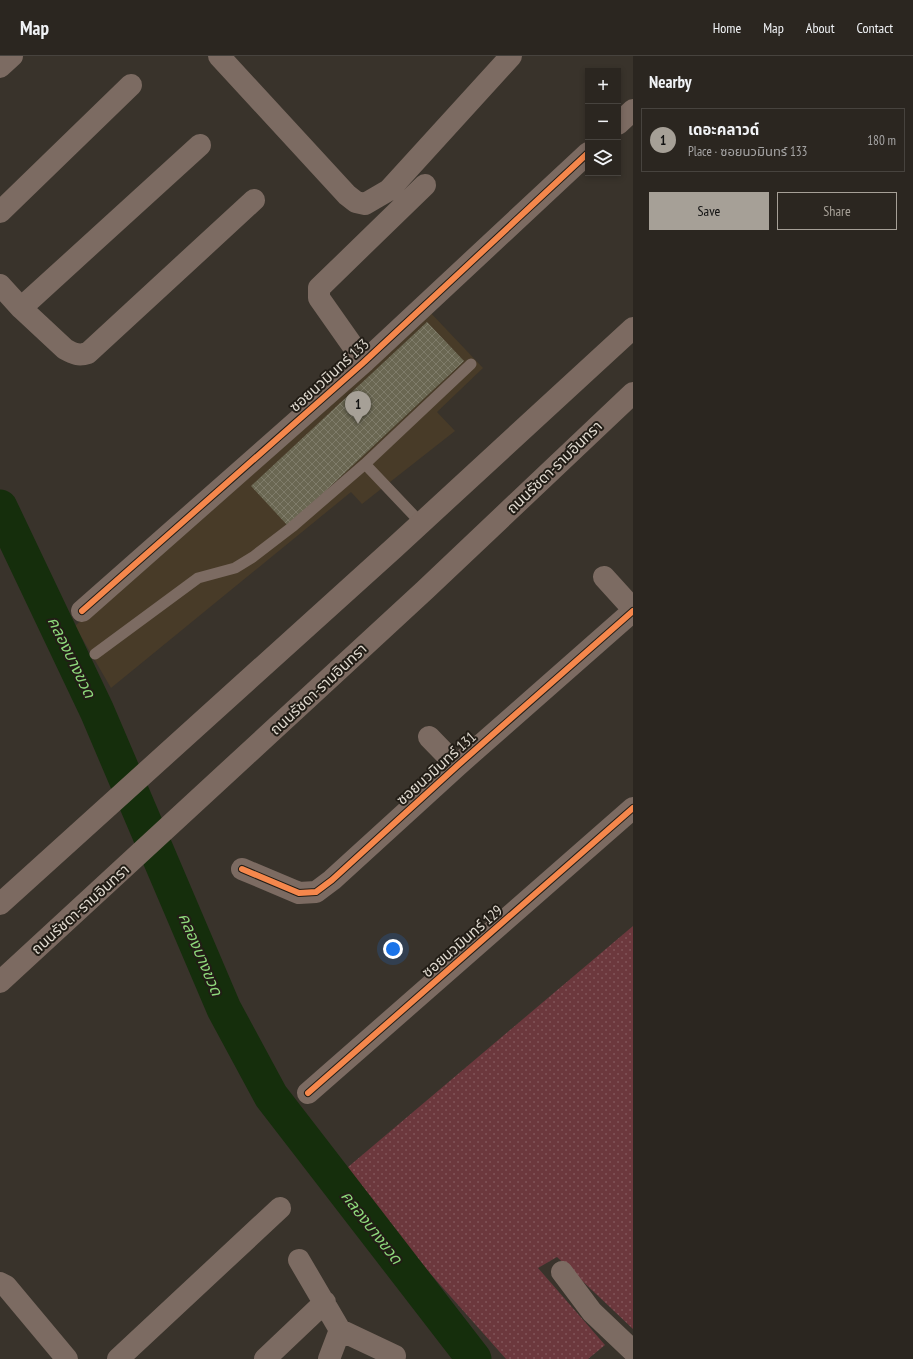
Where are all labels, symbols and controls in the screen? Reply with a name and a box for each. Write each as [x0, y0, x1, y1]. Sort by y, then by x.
text: Map [20, 16, 49, 40]
text: Home [713, 19, 741, 37]
text: Map [763, 19, 784, 37]
text: About [806, 19, 835, 37]
text: Contact [857, 19, 893, 37]
map controls [585, 68, 621, 176]
button: + [585, 68, 621, 104]
text: Nearby [649, 71, 692, 93]
button: − [585, 104, 621, 140]
text: เดอะคลาวด์ [688, 120, 759, 139]
text: 1 [660, 132, 666, 149]
text: 180 m [867, 132, 896, 149]
button: layers [585, 140, 621, 176]
text: Place · ซอยนวมินทร์ 133 [688, 143, 807, 160]
button: Save [649, 192, 769, 230]
button: Share [777, 192, 897, 230]
street label: ซอยนวมินทร์ 133 [286, 335, 372, 415]
pin: 1 [345, 391, 371, 424]
street label: ถนนรัชดา-รามอินทรา [502, 417, 606, 517]
water label: คลองบางขวด [44, 613, 101, 702]
street label: ถนนรัชดา-รามอินทรา [266, 639, 370, 739]
street label: ซอยนวมินทร์ 131 [392, 727, 480, 809]
street label: ถนนรัชดา-รามอินทรา [27, 860, 133, 958]
street label: ซอยนวมินทร์ 129 [418, 901, 506, 981]
water label: คลองบางขวด [175, 910, 228, 999]
your location [383, 939, 403, 959]
water label: คลองบางขวด [337, 1186, 408, 1269]

